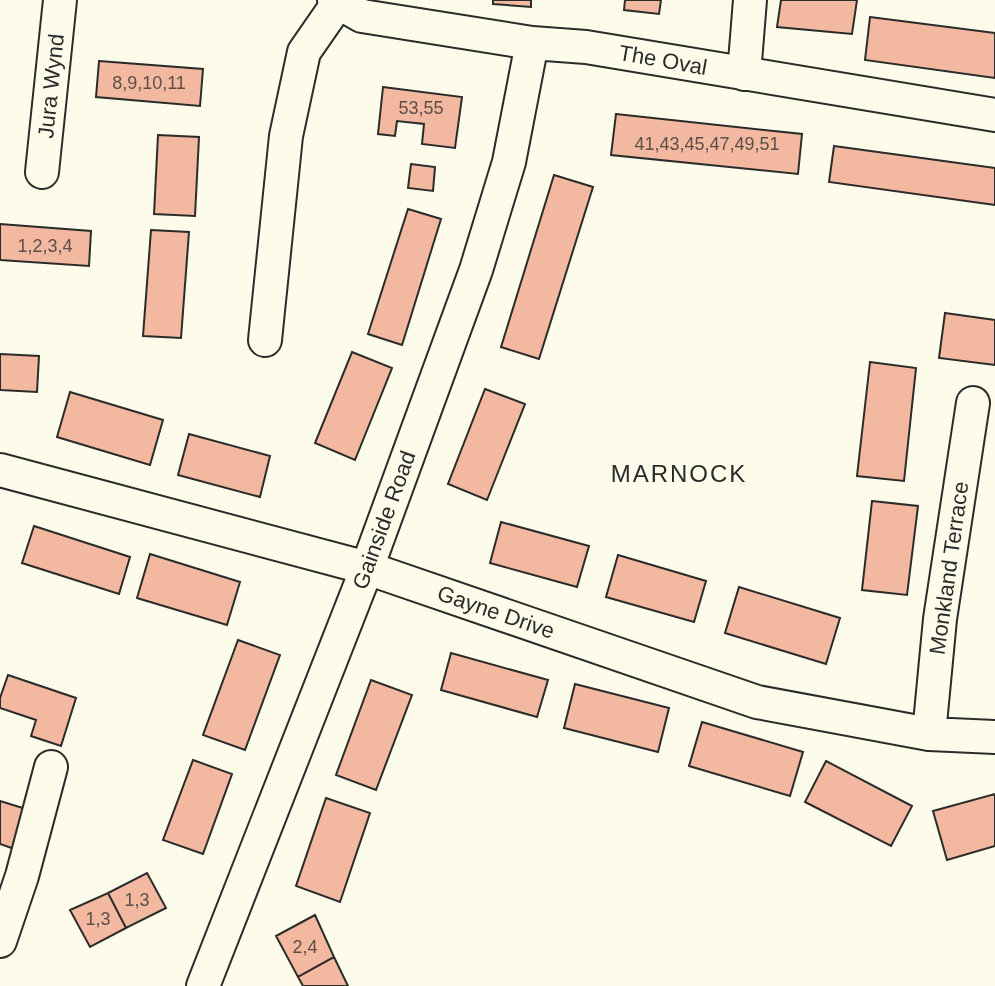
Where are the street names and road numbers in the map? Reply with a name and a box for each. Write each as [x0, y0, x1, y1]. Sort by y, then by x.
street label: Jura Wynd [33, 33, 69, 139]
street label: The Oval [617, 40, 709, 80]
street label: Gainside Road [347, 447, 421, 593]
street label: Monkland Terrace [924, 480, 974, 656]
street label: Gayne Drive [434, 580, 558, 644]

